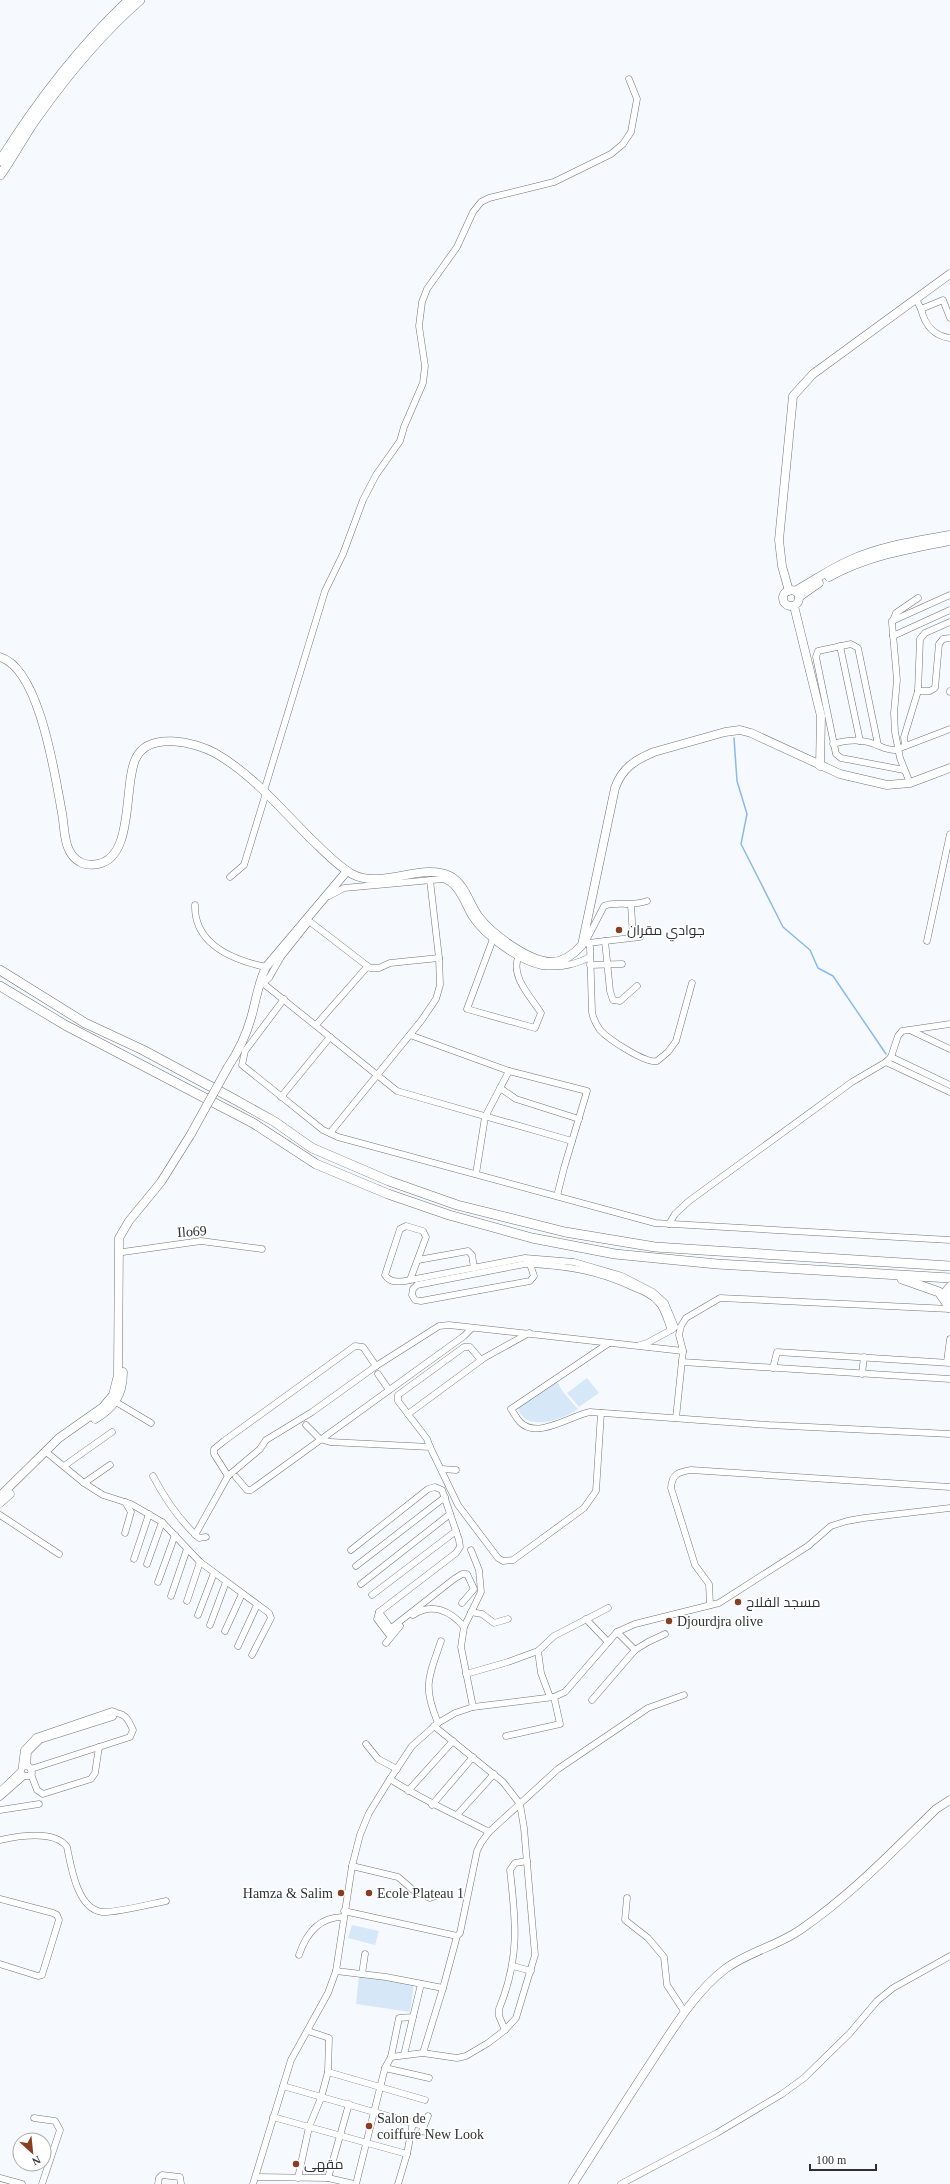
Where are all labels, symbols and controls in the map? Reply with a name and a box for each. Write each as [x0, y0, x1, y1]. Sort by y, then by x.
place label: جوادي مقران [627, 923, 705, 942]
marker: جوادي مقران [614, 925, 624, 935]
street label: Ilo69 [177, 1223, 207, 1240]
place label: مسجد الفلاح [746, 1595, 821, 1611]
marker: مسجد الفلاح [733, 1597, 743, 1607]
place label: Djourdjra olive [677, 1614, 763, 1629]
marker: Djourdjra olive [664, 1616, 674, 1626]
place label: Hamza & Salim [243, 1886, 333, 1901]
place label: Ecole Plateau 1 [377, 1886, 464, 1901]
marker: Hamza & Salim [336, 1888, 346, 1898]
marker: Ecole Plateau 1 [364, 1888, 374, 1898]
place label: Salon de coiffure New Look [377, 2111, 484, 2142]
marker: Salon de coiffure New Look [364, 2121, 374, 2131]
north arrow [12, 2132, 52, 2172]
scale bar [810, 2146, 876, 2172]
text: 100 m [816, 2153, 847, 2167]
text: N [30, 2154, 43, 2168]
place label: مقهى [304, 2157, 344, 2172]
marker: مقهى [291, 2159, 301, 2169]

